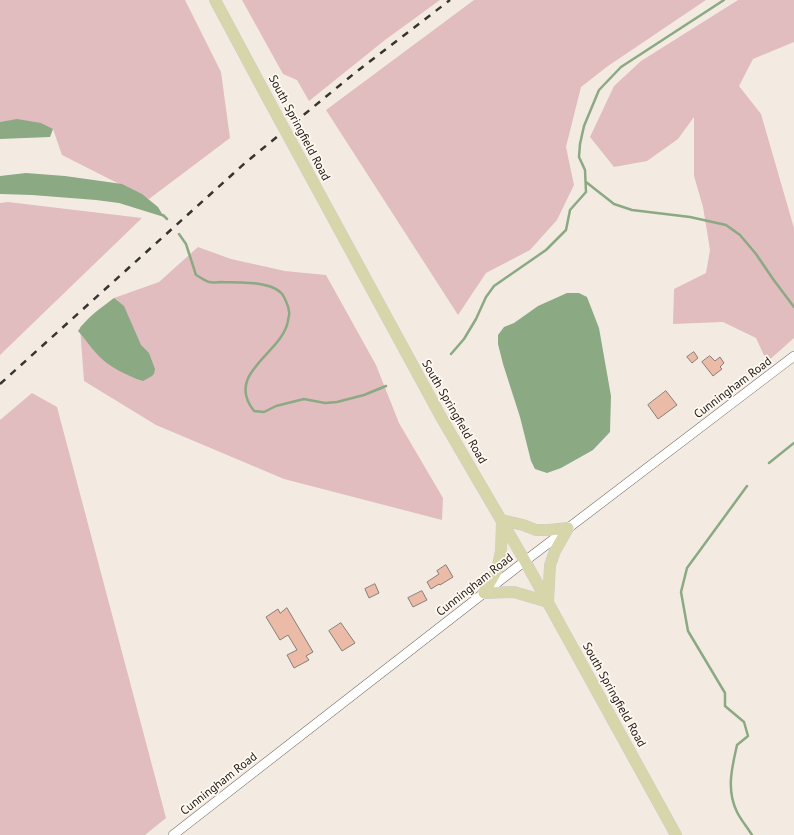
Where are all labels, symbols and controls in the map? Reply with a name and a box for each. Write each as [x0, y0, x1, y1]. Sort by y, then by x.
street label: South Springfield Road [265, 73, 333, 183]
street label: Cunningham Road [691, 354, 775, 422]
street label: South Springfield Road [418, 358, 490, 466]
street label: Cunningham Road [434, 551, 516, 619]
street label: South Springfield Road [579, 640, 649, 750]
street label: Cunningham Road [178, 750, 260, 818]

